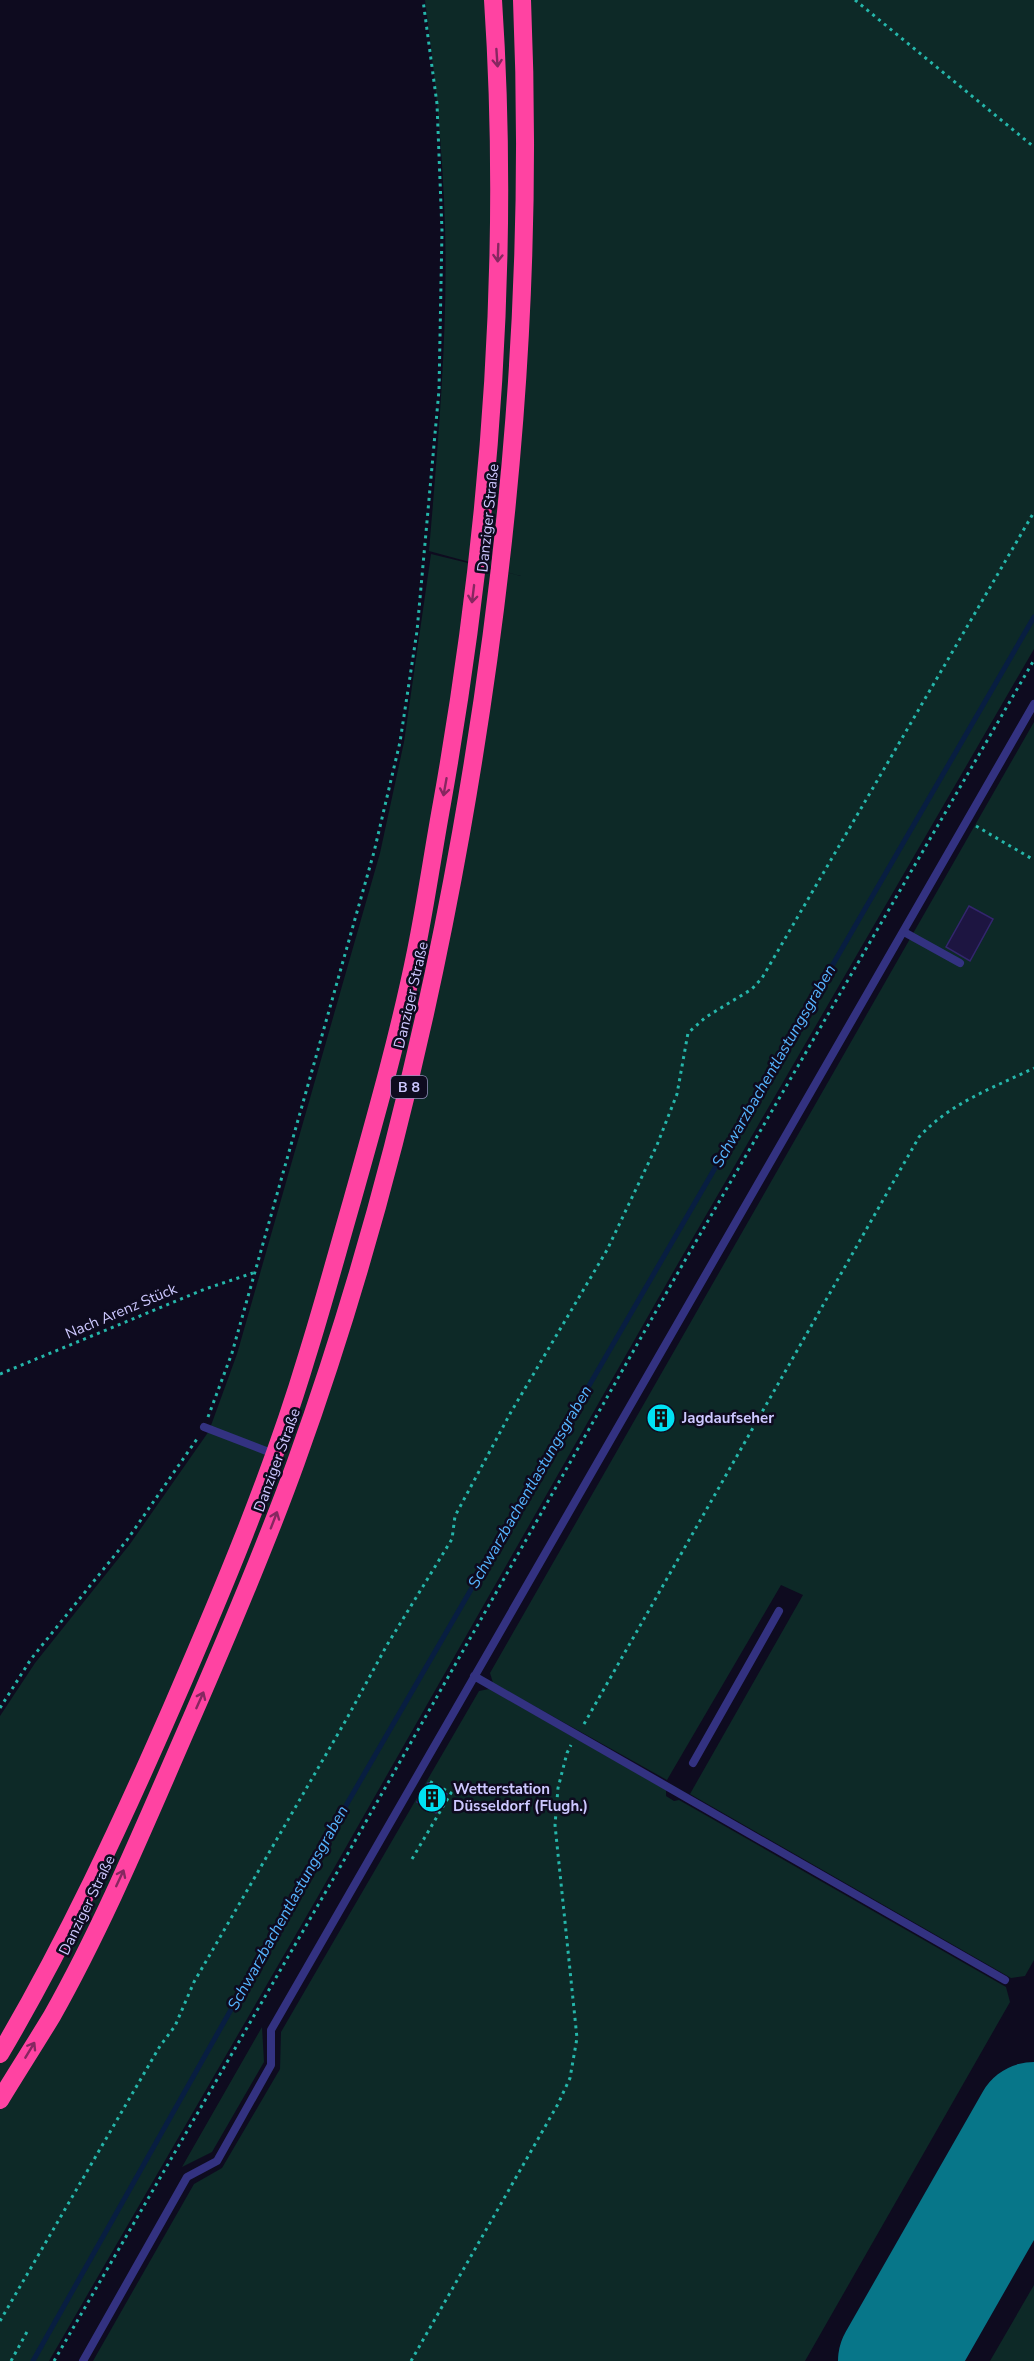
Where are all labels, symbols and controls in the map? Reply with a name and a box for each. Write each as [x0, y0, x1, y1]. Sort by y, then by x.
one-way arrow [491, 48, 502, 68]
one-way arrow [493, 243, 504, 263]
street label: Danziger Straße [472, 463, 504, 573]
one-way arrow [467, 584, 478, 604]
one-way arrow [439, 777, 450, 796]
street label: Danziger Straße [389, 940, 433, 1050]
water label: Schwarzbachentlastungsgraben [707, 961, 841, 1171]
road number: B 8 [391, 1076, 427, 1098]
street label: Nach Arenz Stück [62, 1278, 180, 1343]
water label: Schwarzbachentlastungsgraben [463, 1382, 597, 1592]
building icon: Jagdaufseher [645, 1402, 677, 1434]
street label: Danziger Straße [249, 1405, 305, 1515]
place label: Jagdaufseher [681, 1408, 774, 1428]
one-way arrow [270, 1511, 281, 1529]
one-way arrow [195, 1691, 206, 1709]
place label: Wetterstation Düsseldorf (Flugh.) [453, 1779, 588, 1816]
building icon: Wetterstation Düsseldorf (Flugh.) [416, 1782, 448, 1814]
water label: Schwarzbachentlastungsgraben [222, 1802, 354, 2014]
street label: Danziger Straße [54, 1852, 120, 1958]
one-way arrow [115, 1869, 127, 1887]
one-way arrow [24, 2042, 37, 2059]

